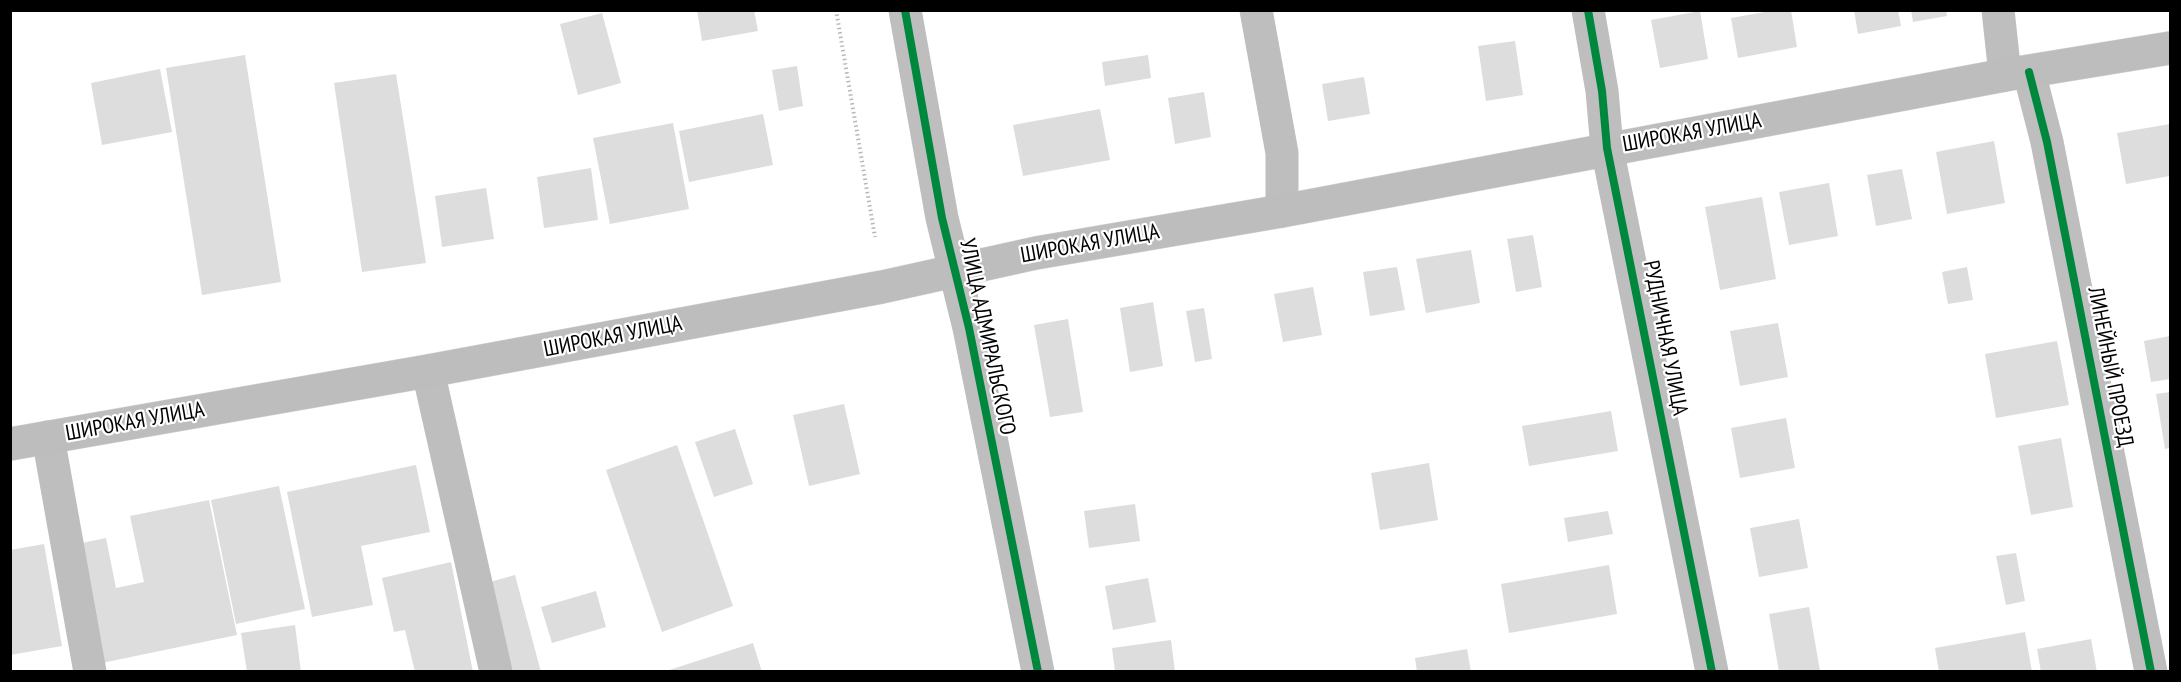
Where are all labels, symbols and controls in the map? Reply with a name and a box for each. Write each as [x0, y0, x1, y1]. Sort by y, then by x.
street label: ШИРОКАЯ УЛИЦА [1621, 108, 1763, 158]
street label: ШИРОКАЯ УЛИЦА [1019, 219, 1161, 269]
street label: УЛИЦА АДМИРАЛЬСКОГО [953, 236, 1021, 438]
street label: РУДНИЧНАЯ УЛИЦА [1637, 258, 1693, 418]
street label: ЛИНЕЙНЫЙ ПРОЕЗД [2082, 285, 2138, 449]
street label: ШИРОКАЯ УЛИЦА [542, 311, 684, 363]
street label: ШИРОКАЯ УЛИЦА [64, 397, 206, 447]

